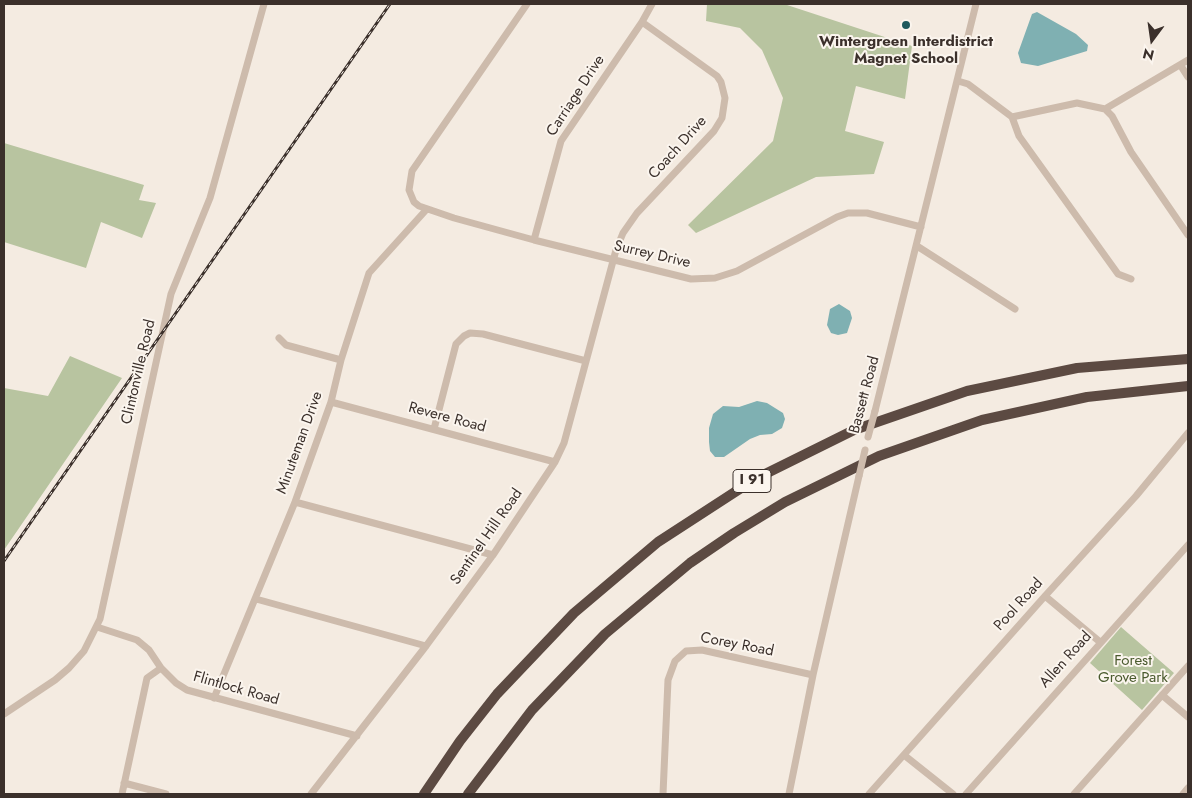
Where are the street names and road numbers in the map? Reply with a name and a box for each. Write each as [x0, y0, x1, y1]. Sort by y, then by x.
street label: Carriage Drive [543, 52, 609, 140]
street label: Coach Drive [645, 113, 711, 183]
street label: Surrey Drive [612, 237, 692, 273]
street label: Clintonville Road [118, 318, 160, 426]
street label: Bassett Road [846, 354, 884, 436]
street label: Minuteman Drive [273, 389, 327, 497]
street label: Revere Road [406, 399, 488, 437]
road number: I 91 [733, 470, 771, 492]
street label: Sentinel Hill Road [447, 485, 527, 589]
street label: Pool Road [991, 575, 1047, 635]
street label: Allen Road [1036, 628, 1096, 692]
street label: Corey Road [699, 629, 775, 661]
street label: Flintlock Road [191, 668, 281, 710]

